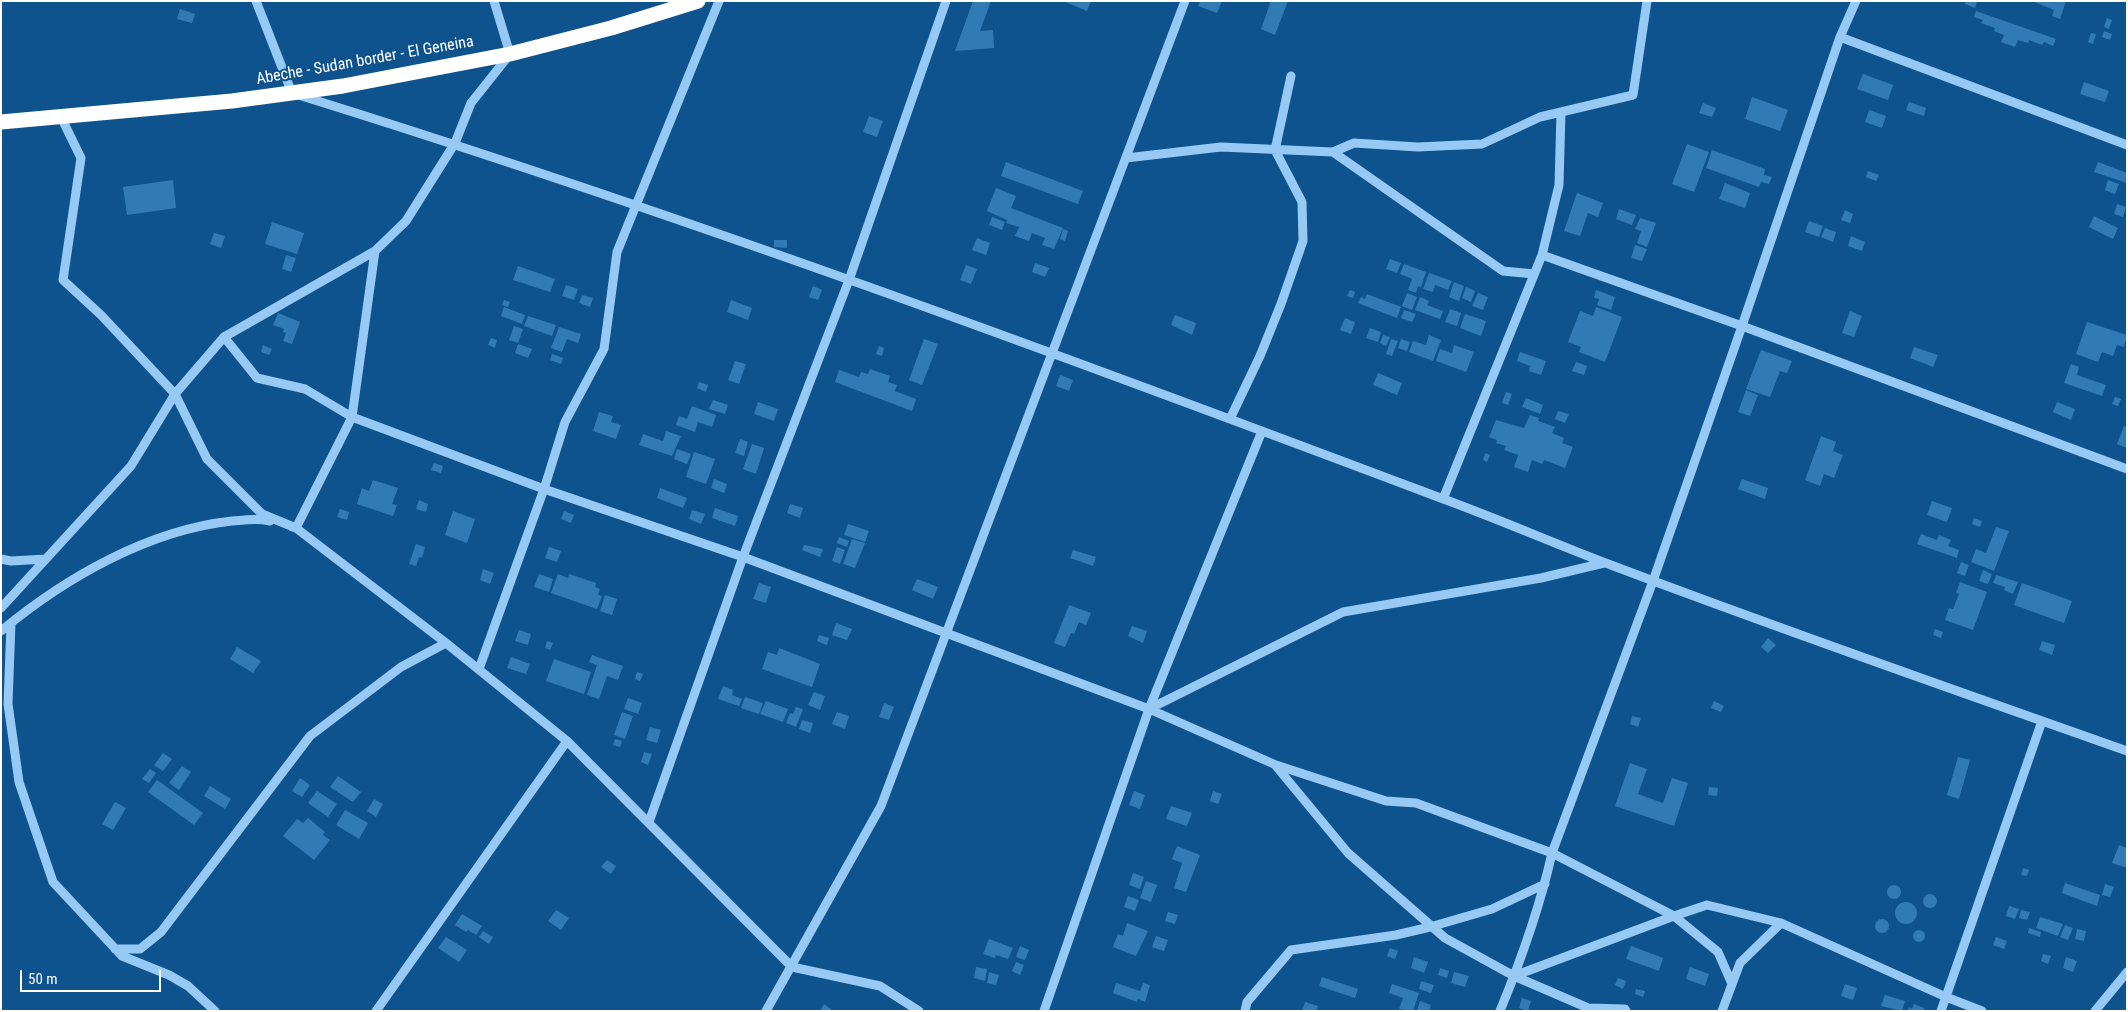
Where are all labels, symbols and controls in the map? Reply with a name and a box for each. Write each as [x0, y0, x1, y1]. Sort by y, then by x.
street label: Abeche - Sudan border - El Geneina [255, 32, 475, 90]
scale bar [22, 960, 164, 992]
text: 50 m [28, 970, 58, 988]

